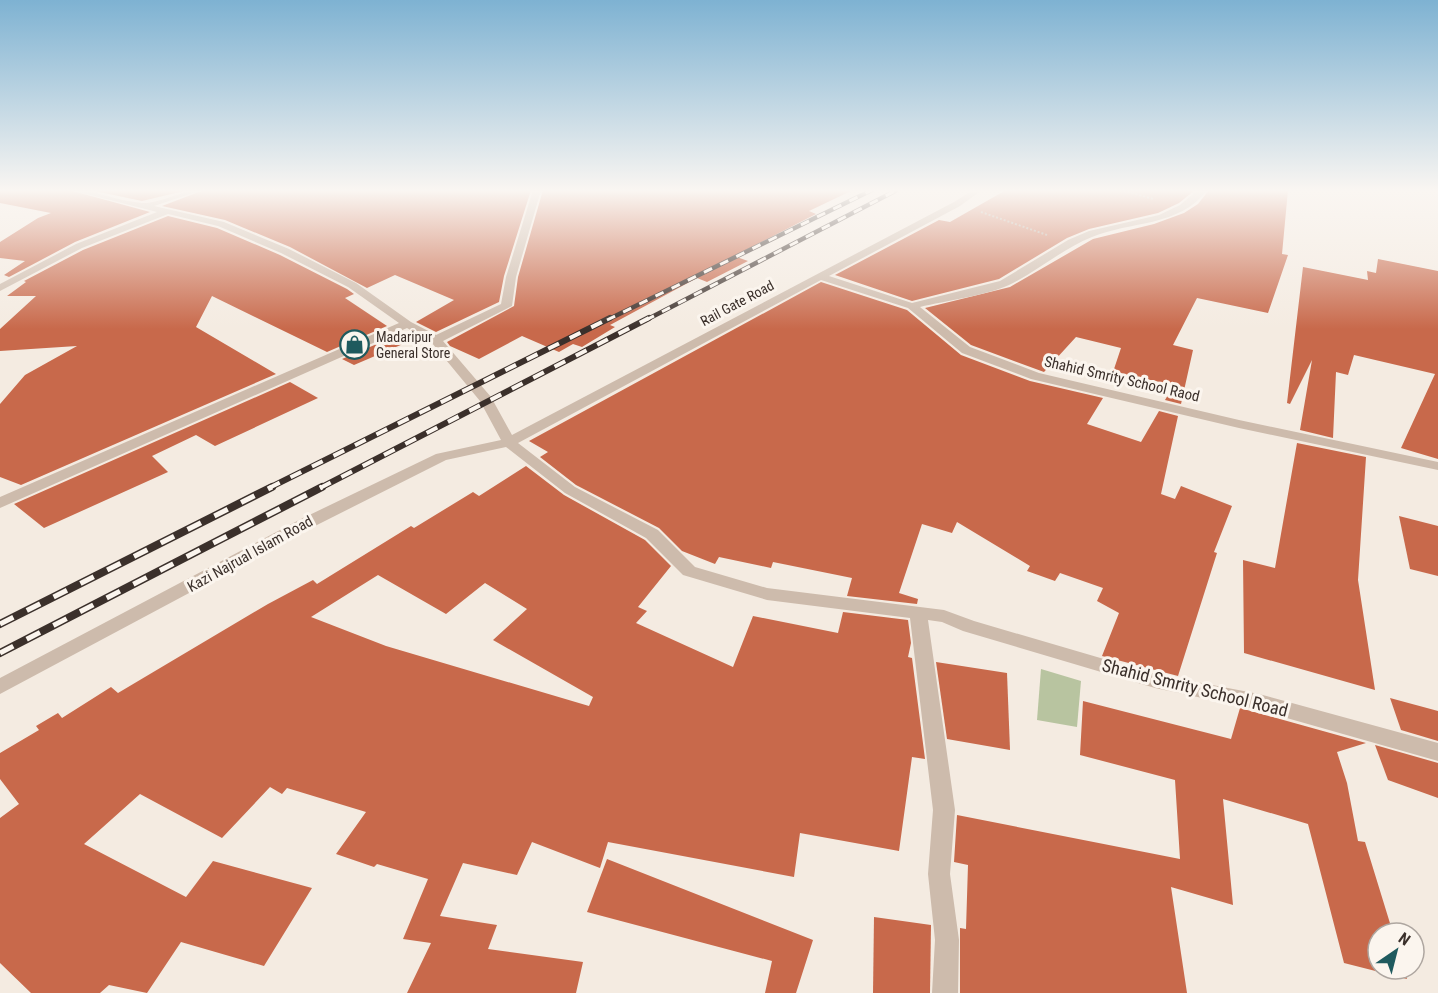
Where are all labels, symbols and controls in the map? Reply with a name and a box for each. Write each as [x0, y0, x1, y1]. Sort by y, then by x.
street label: Rail Gate Road [698, 277, 776, 329]
shop icon: Madaripur General Store [339, 329, 371, 361]
place label: Madaripur General Store [376, 329, 451, 361]
street label: Shahid Smrity School Raod [1043, 352, 1201, 406]
street label: Kazi Najrual Islam Road [184, 512, 316, 596]
street label: Shahid Smrity School Road [1100, 654, 1290, 721]
north arrow [1366, 921, 1426, 981]
text: N [1395, 929, 1414, 950]

